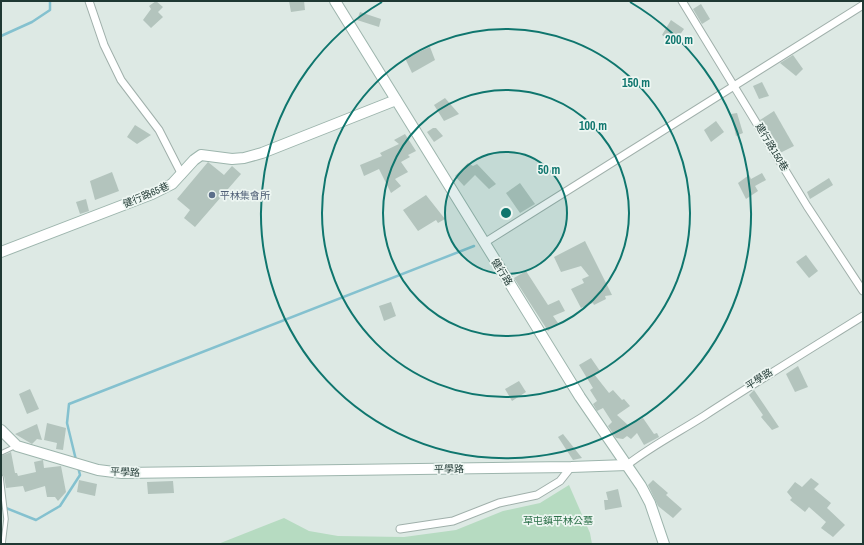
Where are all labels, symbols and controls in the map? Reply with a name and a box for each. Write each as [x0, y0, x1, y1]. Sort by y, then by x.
text: 200 m [665, 32, 693, 48]
text: 150 m [622, 75, 650, 91]
text: 100 m [579, 118, 607, 134]
street label: 建行路150巷 [753, 121, 791, 173]
text: 50 m [538, 162, 560, 178]
street label: 健行路65巷 [121, 179, 171, 211]
place label: 平林集會所 [220, 189, 270, 202]
marker: 平林集會所 [207, 190, 217, 200]
centre of rings [499, 206, 513, 220]
street label: 健行路 [489, 256, 515, 288]
street label: 平學路 [743, 366, 775, 392]
street label: 平學路 [434, 462, 464, 476]
street label: 平學路 [110, 465, 140, 479]
park label: 草屯鎮平林公墓 [523, 514, 593, 527]

